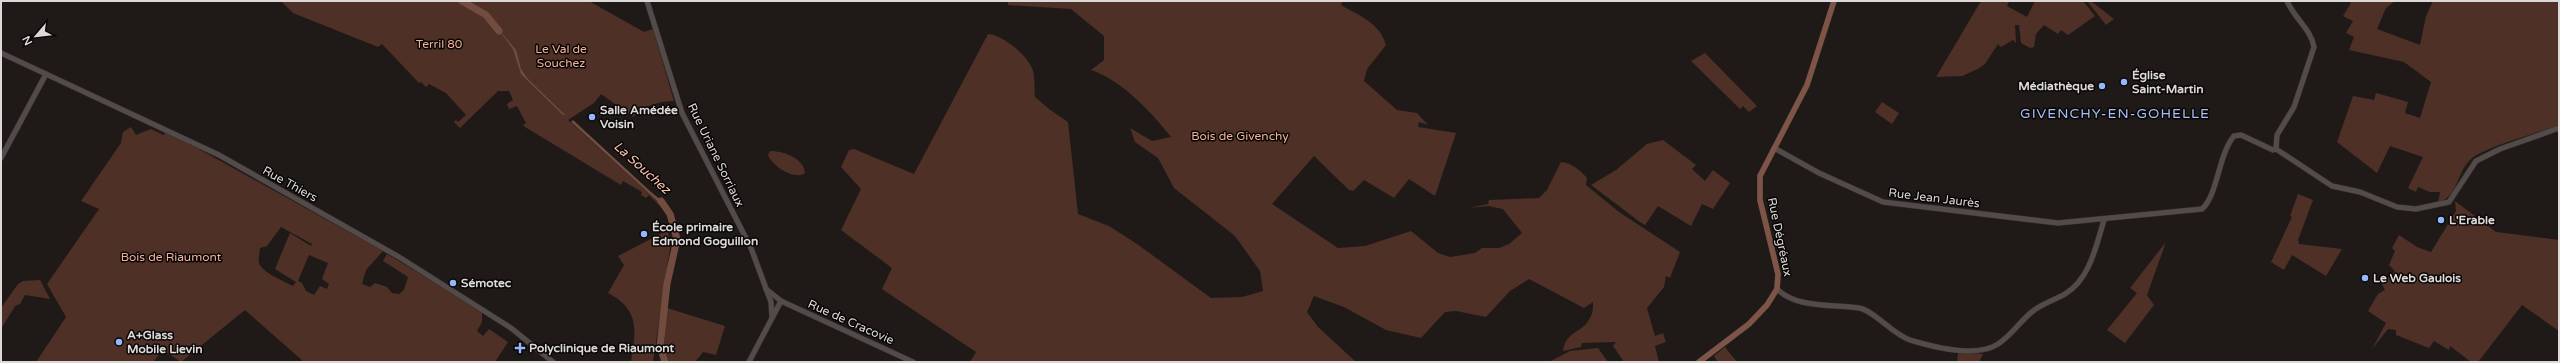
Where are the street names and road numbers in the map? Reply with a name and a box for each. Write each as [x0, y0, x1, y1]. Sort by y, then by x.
street label: Rue Uriane Sorriaux [685, 101, 747, 209]
street label: Rue Thiers [260, 163, 320, 205]
street label: Rue Jean Jaurès [1888, 185, 1981, 211]
street label: Rue Dégréaux [1765, 196, 1795, 278]
street label: Rue de Cracovie [806, 297, 896, 347]

